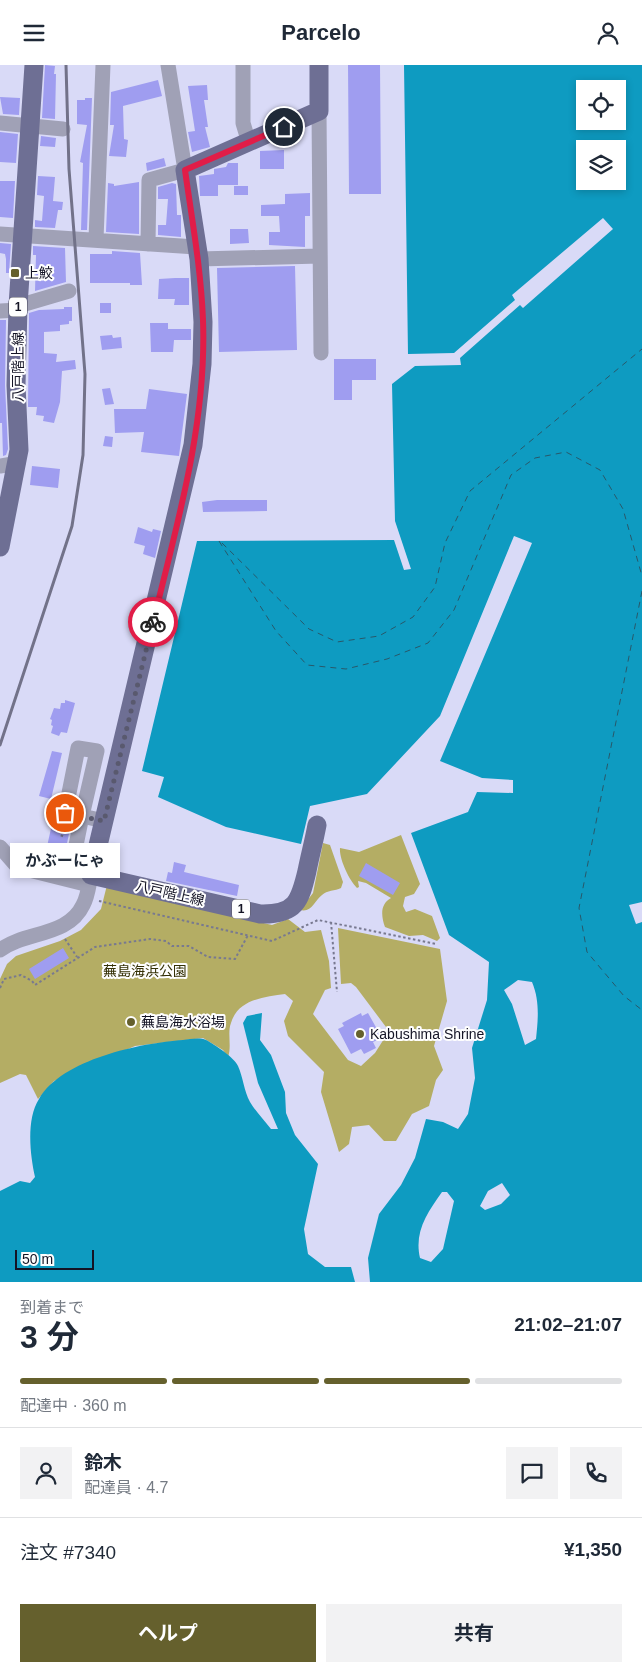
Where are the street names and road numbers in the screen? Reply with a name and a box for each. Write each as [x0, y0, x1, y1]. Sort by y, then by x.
road number: 1 [9, 297, 27, 317]
street label: 八戸階上線 [10, 332, 26, 402]
street label: 八戸階上線 [134, 877, 206, 909]
road number: 1 [232, 899, 250, 919]

